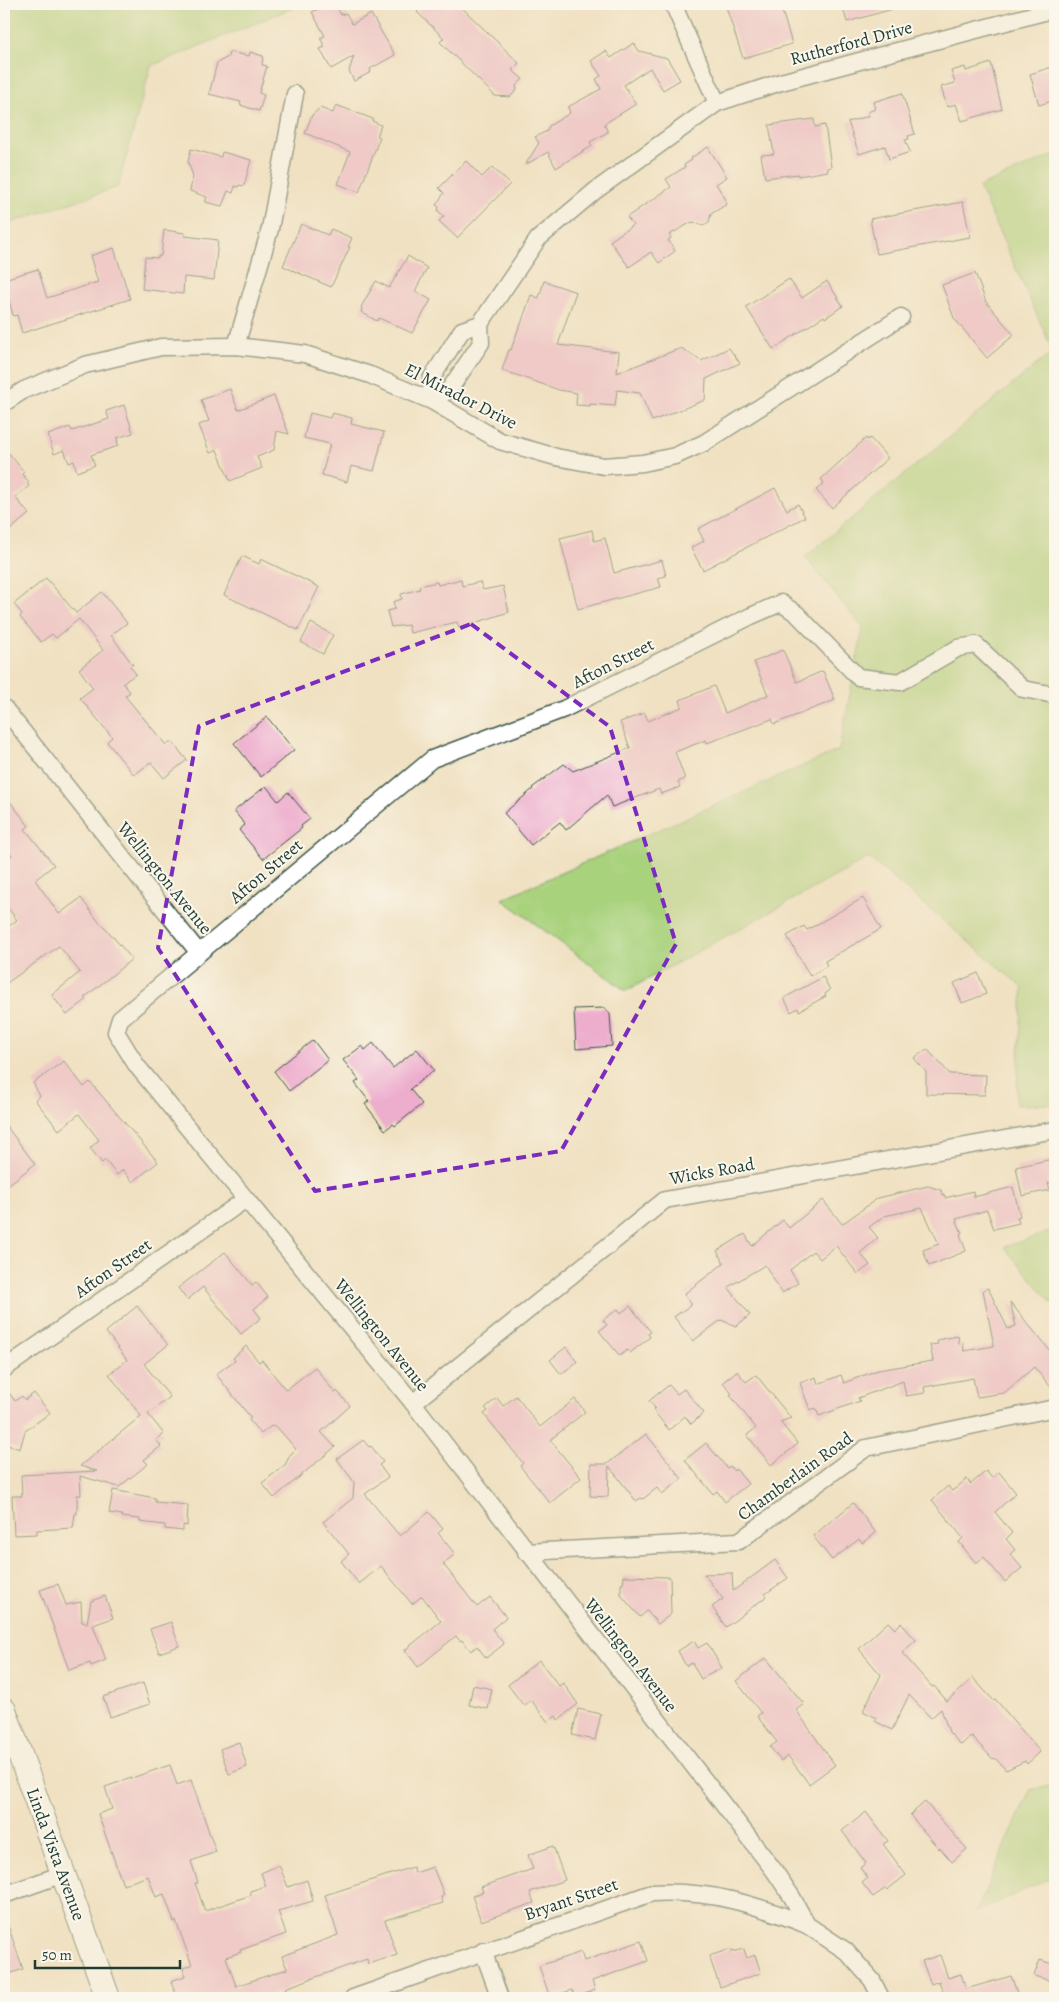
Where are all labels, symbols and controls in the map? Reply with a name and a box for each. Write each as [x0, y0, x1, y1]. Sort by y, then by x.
street label: Rutherford Drive [787, 15, 915, 71]
street label: El Mirador Drive [401, 357, 521, 435]
street label: Afton Street [567, 632, 658, 694]
street label: Wellington Avenue [112, 816, 218, 939]
street label: Afton Street [223, 833, 308, 909]
street label: Wicks Road [667, 1152, 757, 1190]
street label: Afton Street [69, 1233, 156, 1304]
street label: Wellington Avenue [329, 1273, 435, 1396]
street label: Chamberlain Road [732, 1426, 858, 1526]
street label: Wellington Avenue [578, 1592, 683, 1717]
street label: Linda Vista Avenue [21, 1784, 91, 1924]
street label: Bryant Street [521, 1872, 621, 1926]
scale bar [35, 1937, 180, 1969]
text: 50 m [42, 1945, 72, 1965]

